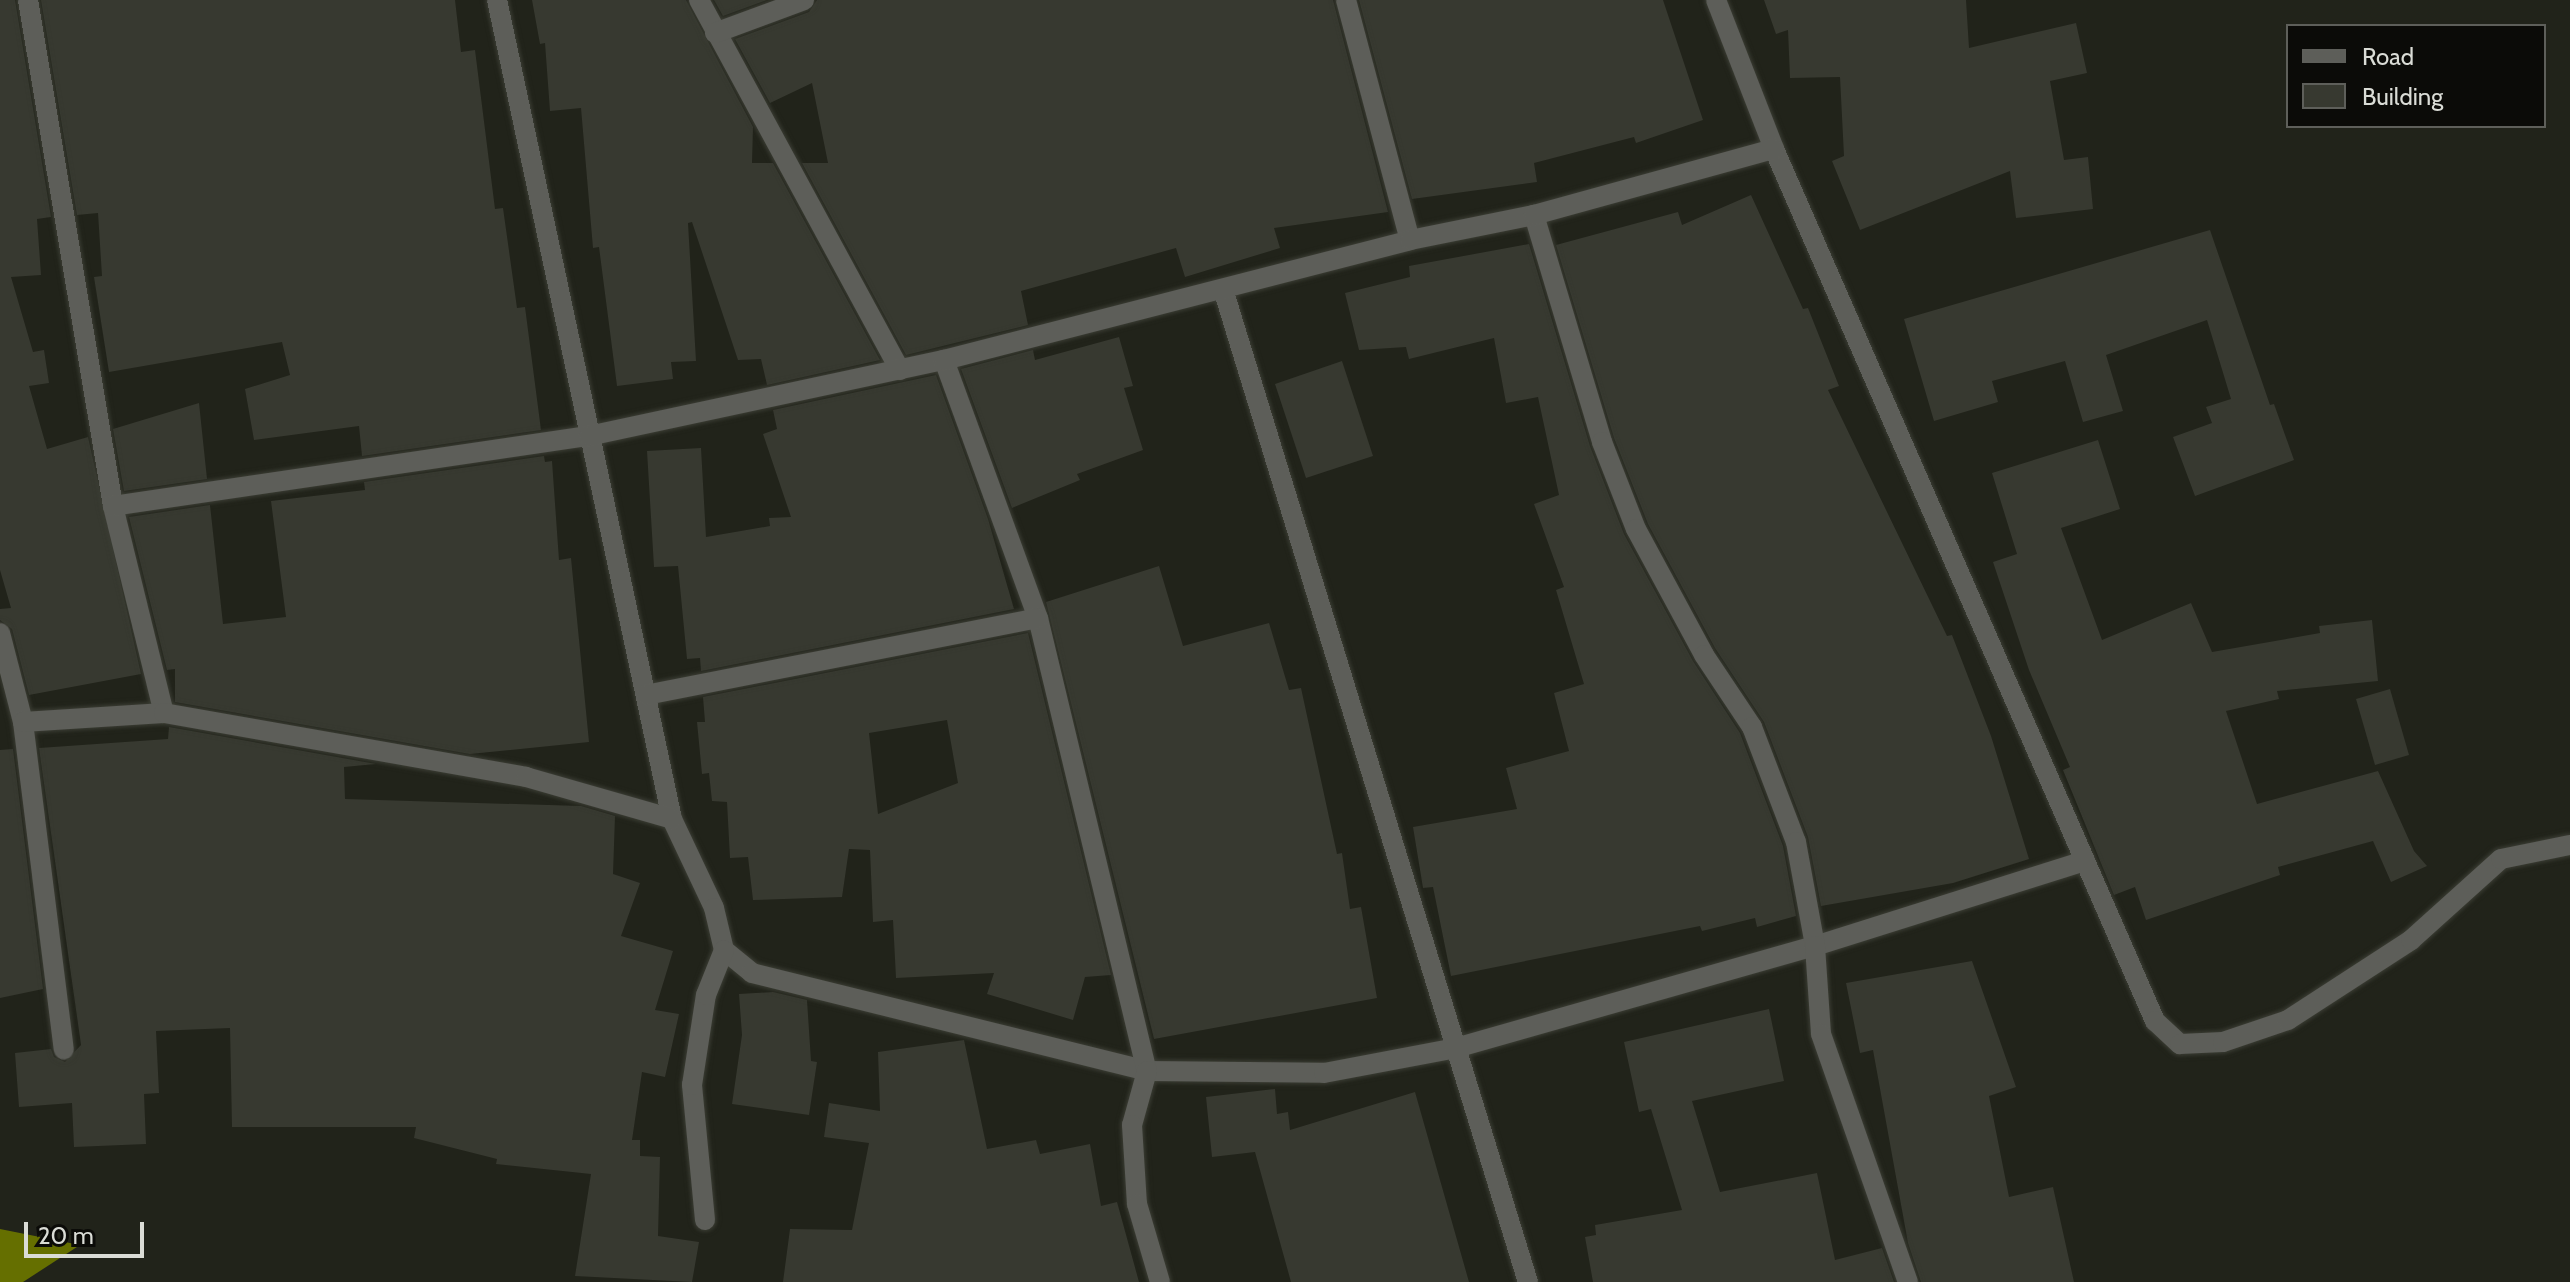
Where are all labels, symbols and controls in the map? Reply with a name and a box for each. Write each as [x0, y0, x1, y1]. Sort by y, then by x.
legend [2286, 24, 2546, 128]
text: Road [2362, 42, 2414, 71]
text: Building [2362, 82, 2443, 111]
scale bar [28, 1206, 148, 1256]
text: 20 m [38, 1221, 94, 1250]

